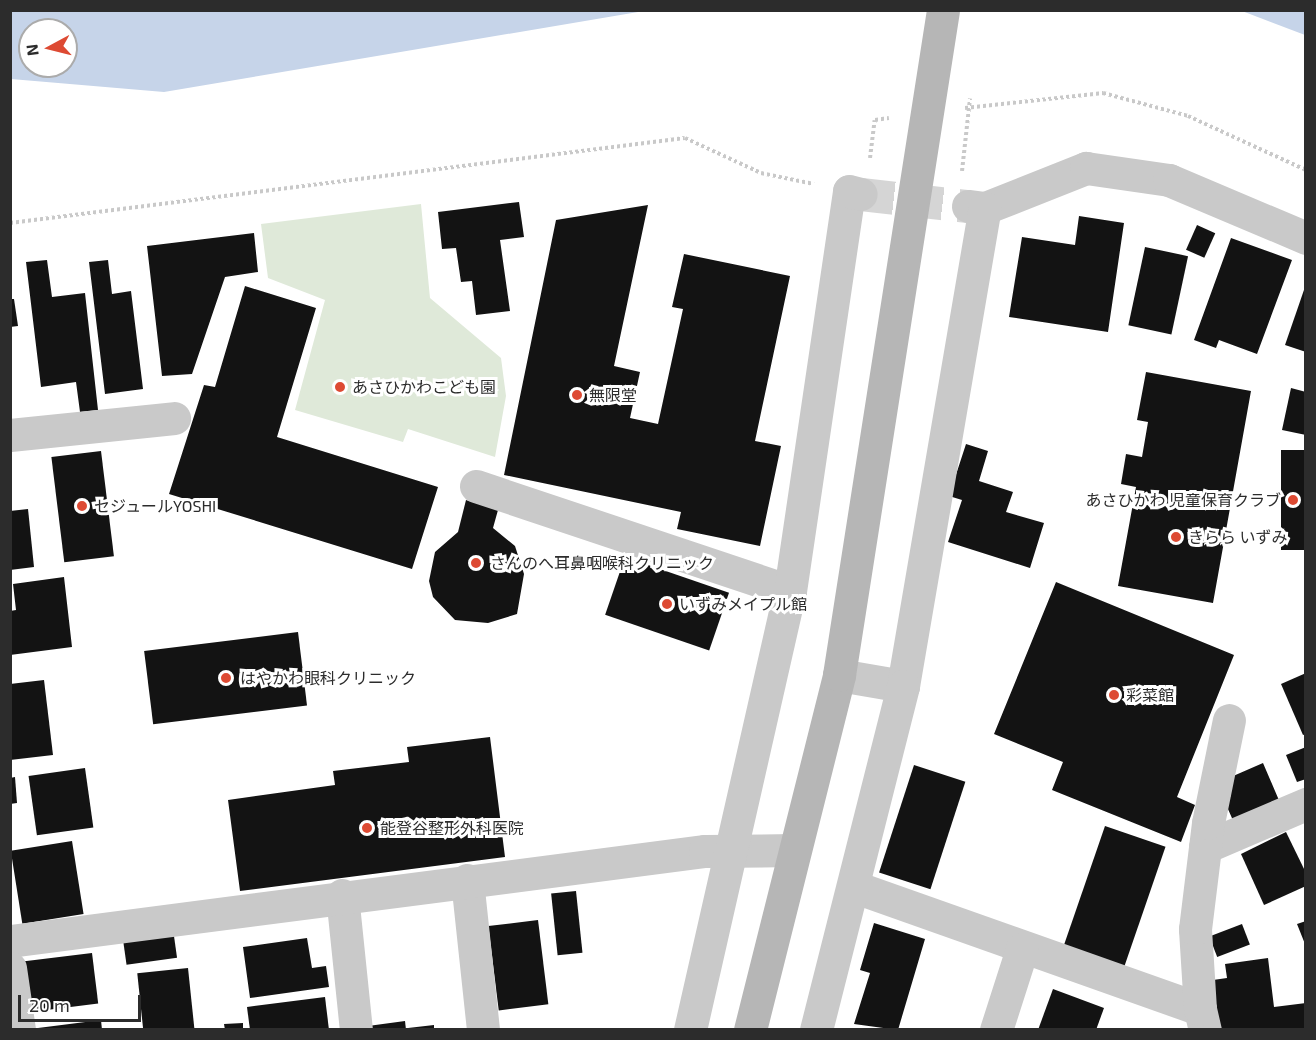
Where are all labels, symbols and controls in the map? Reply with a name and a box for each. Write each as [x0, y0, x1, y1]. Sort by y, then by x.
north arrow [18, 18, 78, 78]
text: N [21, 43, 42, 57]
place label: あさひかわこども園 [352, 377, 496, 397]
marker: あさひかわこども園 [333, 380, 347, 394]
place label: 無限堂 [589, 385, 637, 405]
marker: 無限堂 [570, 388, 584, 402]
place label: あさひかわ 児童保育クラブ [1085, 490, 1281, 510]
marker: あさひかわ 児童保育クラブ [1286, 493, 1300, 507]
place label: セジュールYOSHI [94, 496, 217, 516]
marker: セジュールYOSHI [75, 499, 89, 513]
place label: きらら いずみ [1188, 527, 1288, 547]
marker: きらら いずみ [1169, 530, 1183, 544]
place label: さんのへ耳鼻咽喉科クリニック [490, 553, 714, 573]
marker: さんのへ耳鼻咽喉科クリニック [467, 554, 485, 572]
place label: いずみメイプル館 [679, 594, 807, 614]
marker: いずみメイプル館 [660, 597, 674, 611]
place label: はやかわ眼科クリニック [240, 668, 416, 688]
marker: はやかわ眼科クリニック [217, 669, 235, 687]
place label: 彩菜館 [1126, 685, 1174, 705]
marker: 彩菜館 [1107, 688, 1121, 702]
place label: 能登谷整形外科医院 [380, 818, 524, 838]
marker: 能登谷整形外科医院 [358, 819, 376, 837]
scale bar [21, 983, 144, 1021]
text: 20 m [29, 994, 70, 1016]

